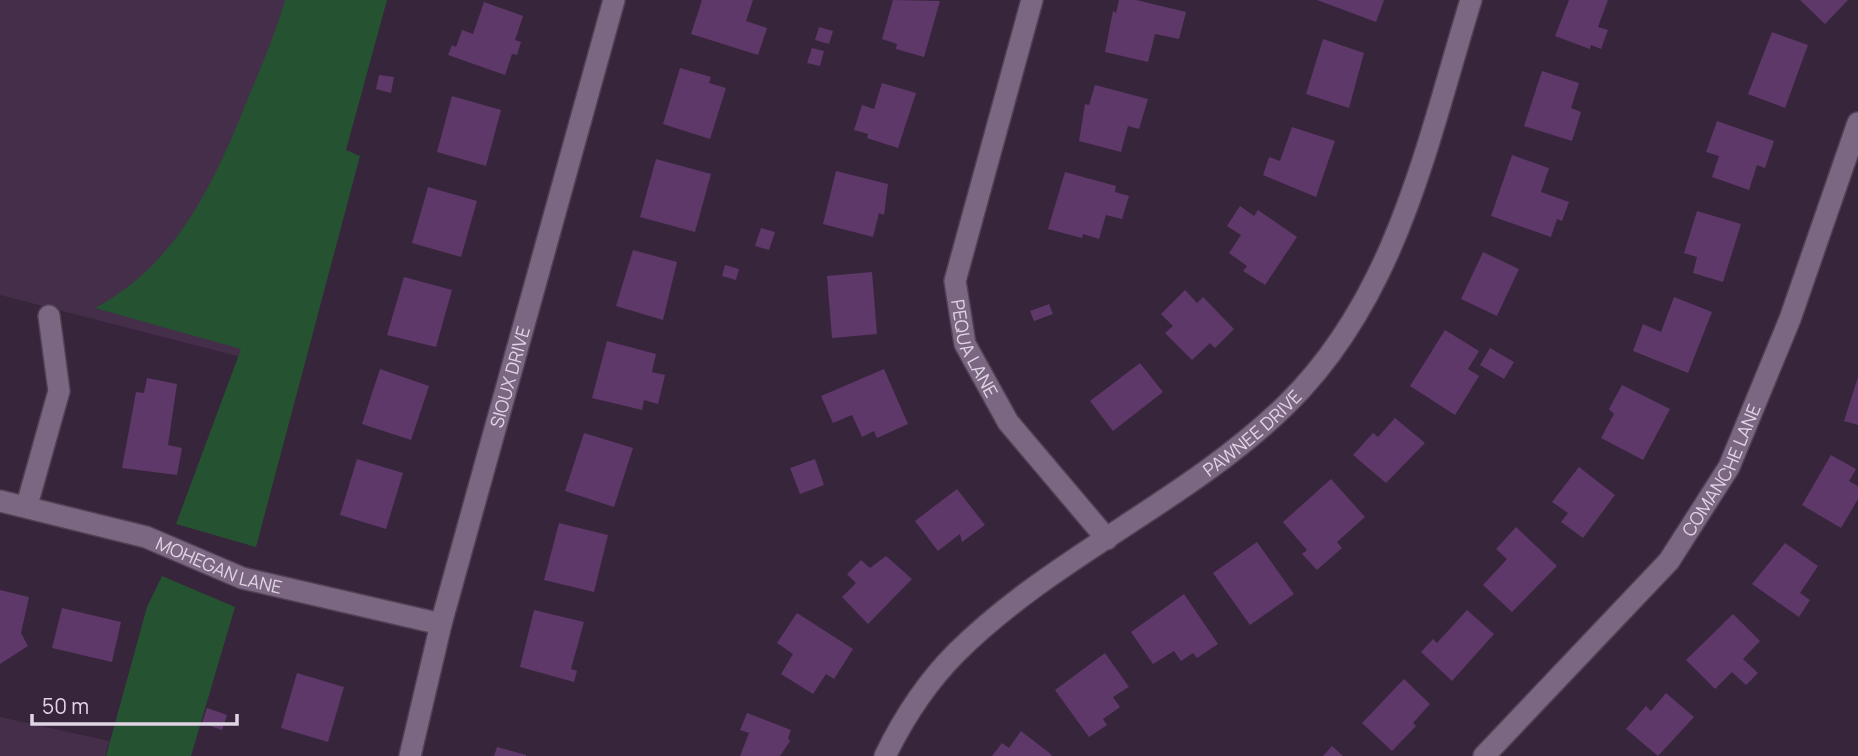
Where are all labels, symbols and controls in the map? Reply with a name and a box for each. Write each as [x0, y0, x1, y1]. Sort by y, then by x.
street label: PEQUA LANE [946, 298, 1004, 401]
street label: SIOUX DRIVE [484, 323, 535, 430]
street label: PAWNEE DRIVE [1198, 384, 1307, 482]
street label: COMANCHE LANE [1676, 400, 1766, 541]
street label: MOHEGAN LANE [152, 531, 284, 599]
scale bar [32, 682, 236, 726]
text: 50 m [42, 692, 89, 720]

